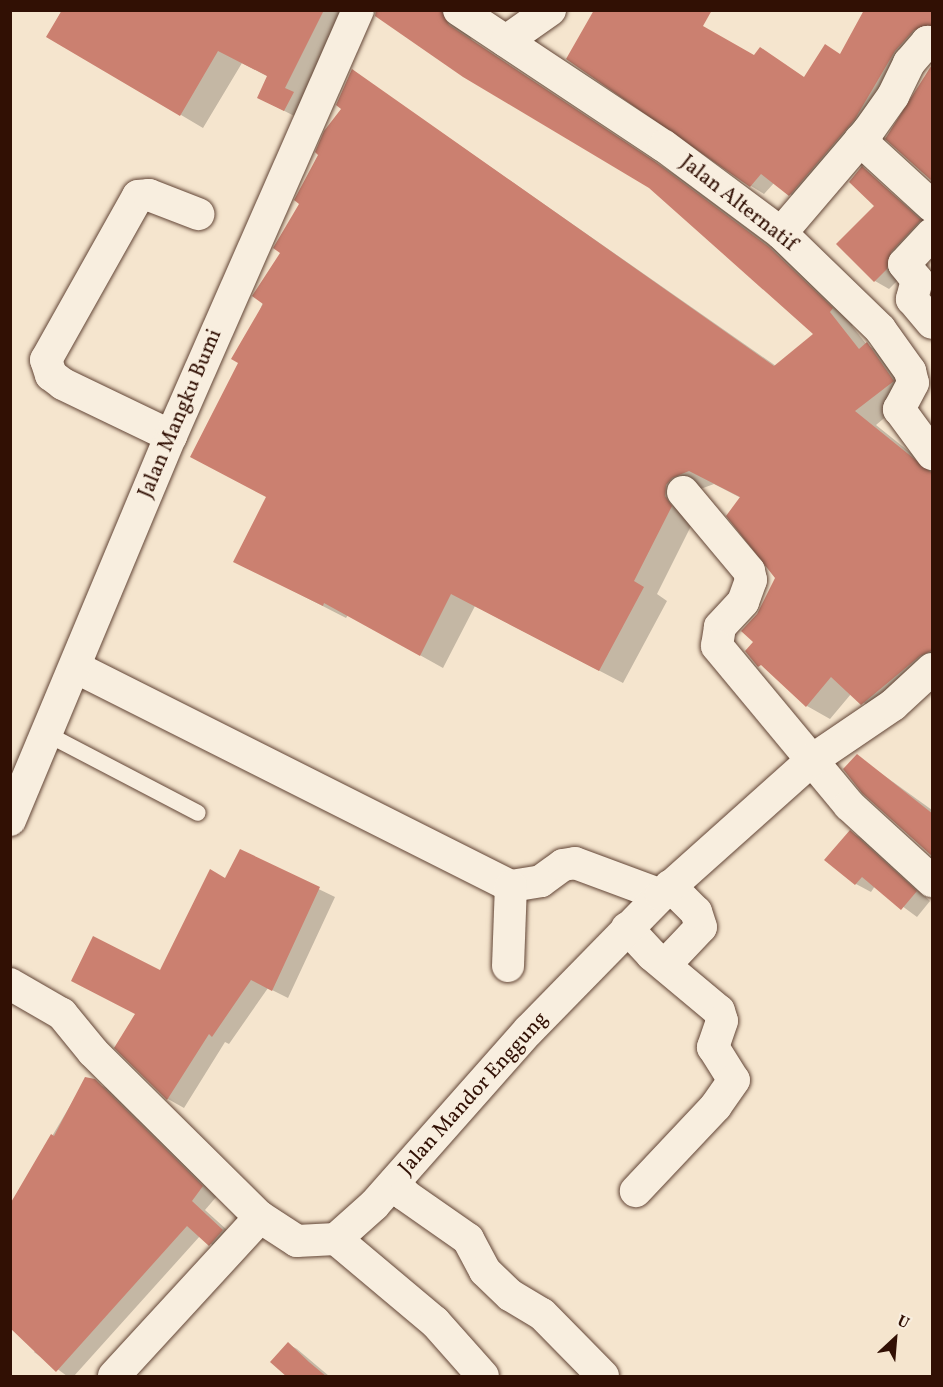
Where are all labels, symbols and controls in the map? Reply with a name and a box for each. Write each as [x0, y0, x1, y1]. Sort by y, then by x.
street label: Jalan Alternatif [675, 151, 801, 257]
street label: Jalan Mangku Bumi [134, 326, 228, 502]
street label: Jalan Mandor Enggung [394, 1007, 554, 1181]
north arrow [865, 1309, 925, 1369]
text: U [893, 1311, 913, 1335]

